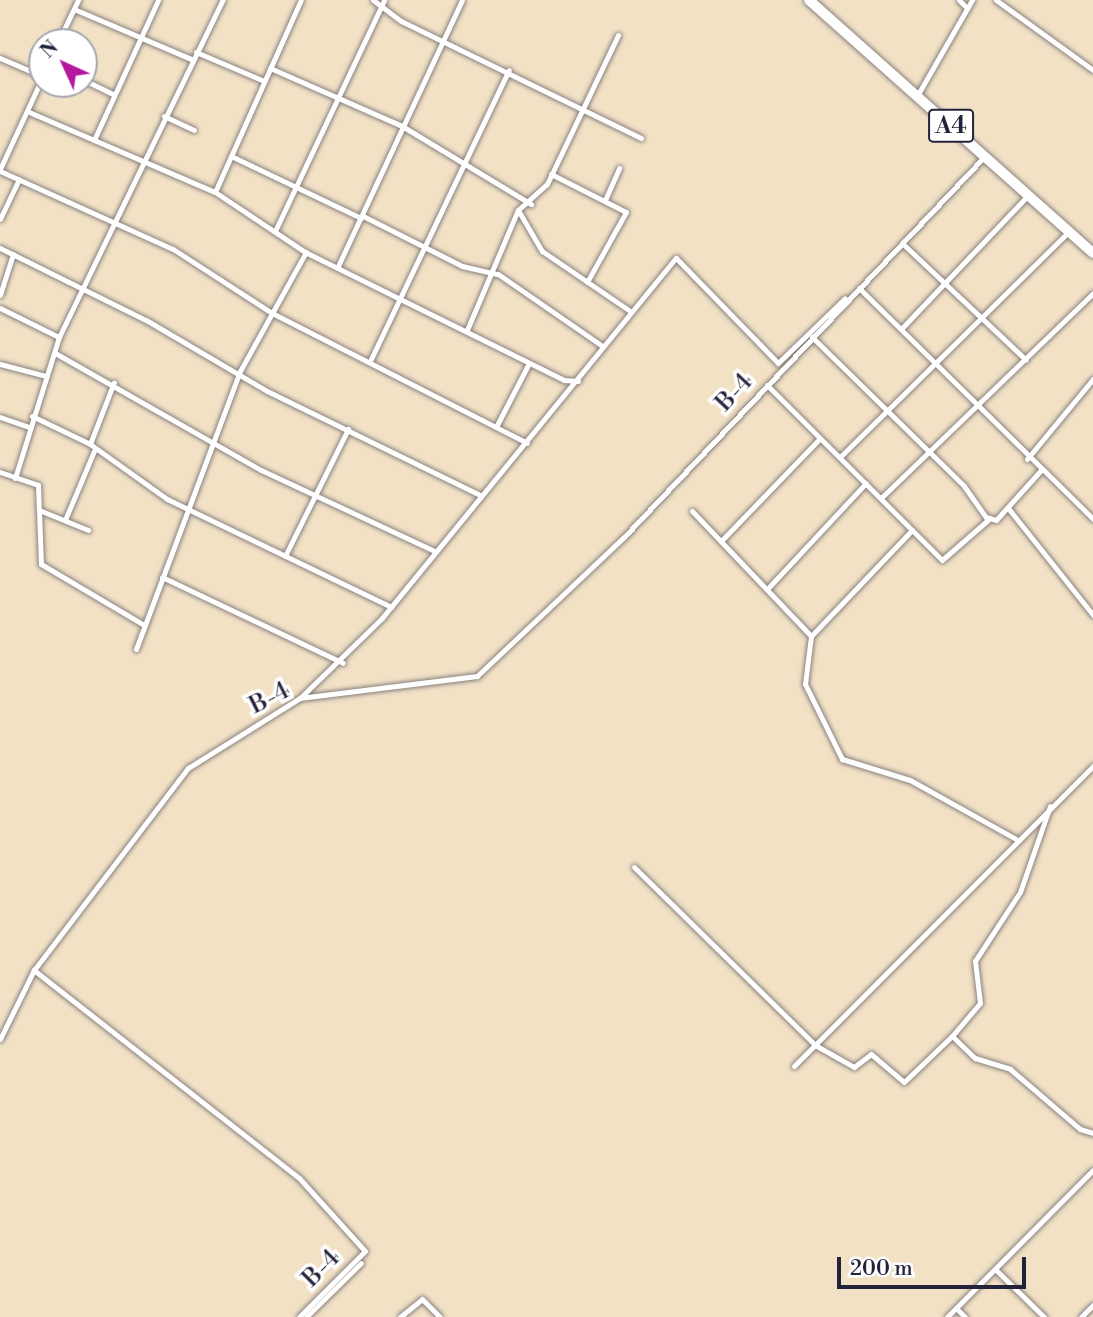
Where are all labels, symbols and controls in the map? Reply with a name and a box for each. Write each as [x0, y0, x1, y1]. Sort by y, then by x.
north arrow [28, 28, 98, 98]
text: N [36, 36, 63, 63]
road number: A4 [926, 106, 976, 146]
street label: B-4 [710, 368, 760, 418]
street label: B-4 [245, 677, 295, 721]
street label: B-4 [297, 1244, 347, 1294]
scale bar [841, 1244, 1030, 1288]
text: 200 m [850, 1256, 913, 1282]

